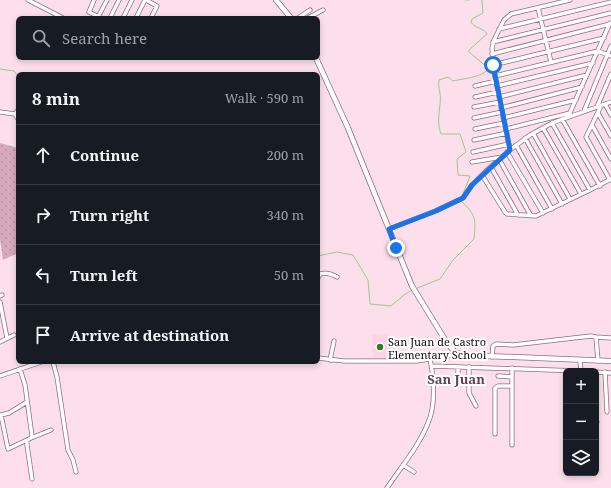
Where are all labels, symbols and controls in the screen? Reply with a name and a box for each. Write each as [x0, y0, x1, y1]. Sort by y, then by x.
search box [16, 16, 320, 60]
icon: search [30, 27, 52, 49]
text: Search here [62, 28, 147, 48]
route start [484, 56, 502, 74]
text: 8 min [32, 87, 80, 110]
text: Walk · 590 m [225, 89, 304, 107]
icon: ahead [32, 144, 54, 166]
text: Continue [70, 145, 139, 165]
text: 200 m [267, 146, 304, 164]
icon: right [32, 204, 54, 226]
text: Turn right [70, 205, 149, 225]
text: 340 m [267, 206, 304, 224]
route end [387, 239, 405, 257]
icon: left [32, 264, 54, 286]
text: Turn left [70, 265, 138, 285]
text: 50 m [274, 266, 304, 284]
icon: arrive [32, 324, 54, 346]
text: Arrive at destination [70, 325, 229, 345]
place label: San Juan de Castro Elementary School [388, 334, 487, 362]
marker: San Juan de Castro Elementary School [375, 342, 385, 352]
map controls [563, 368, 599, 476]
button: + [563, 368, 599, 404]
district label: San Juan [427, 370, 485, 388]
button: − [563, 404, 599, 440]
button: layers [563, 440, 599, 476]

